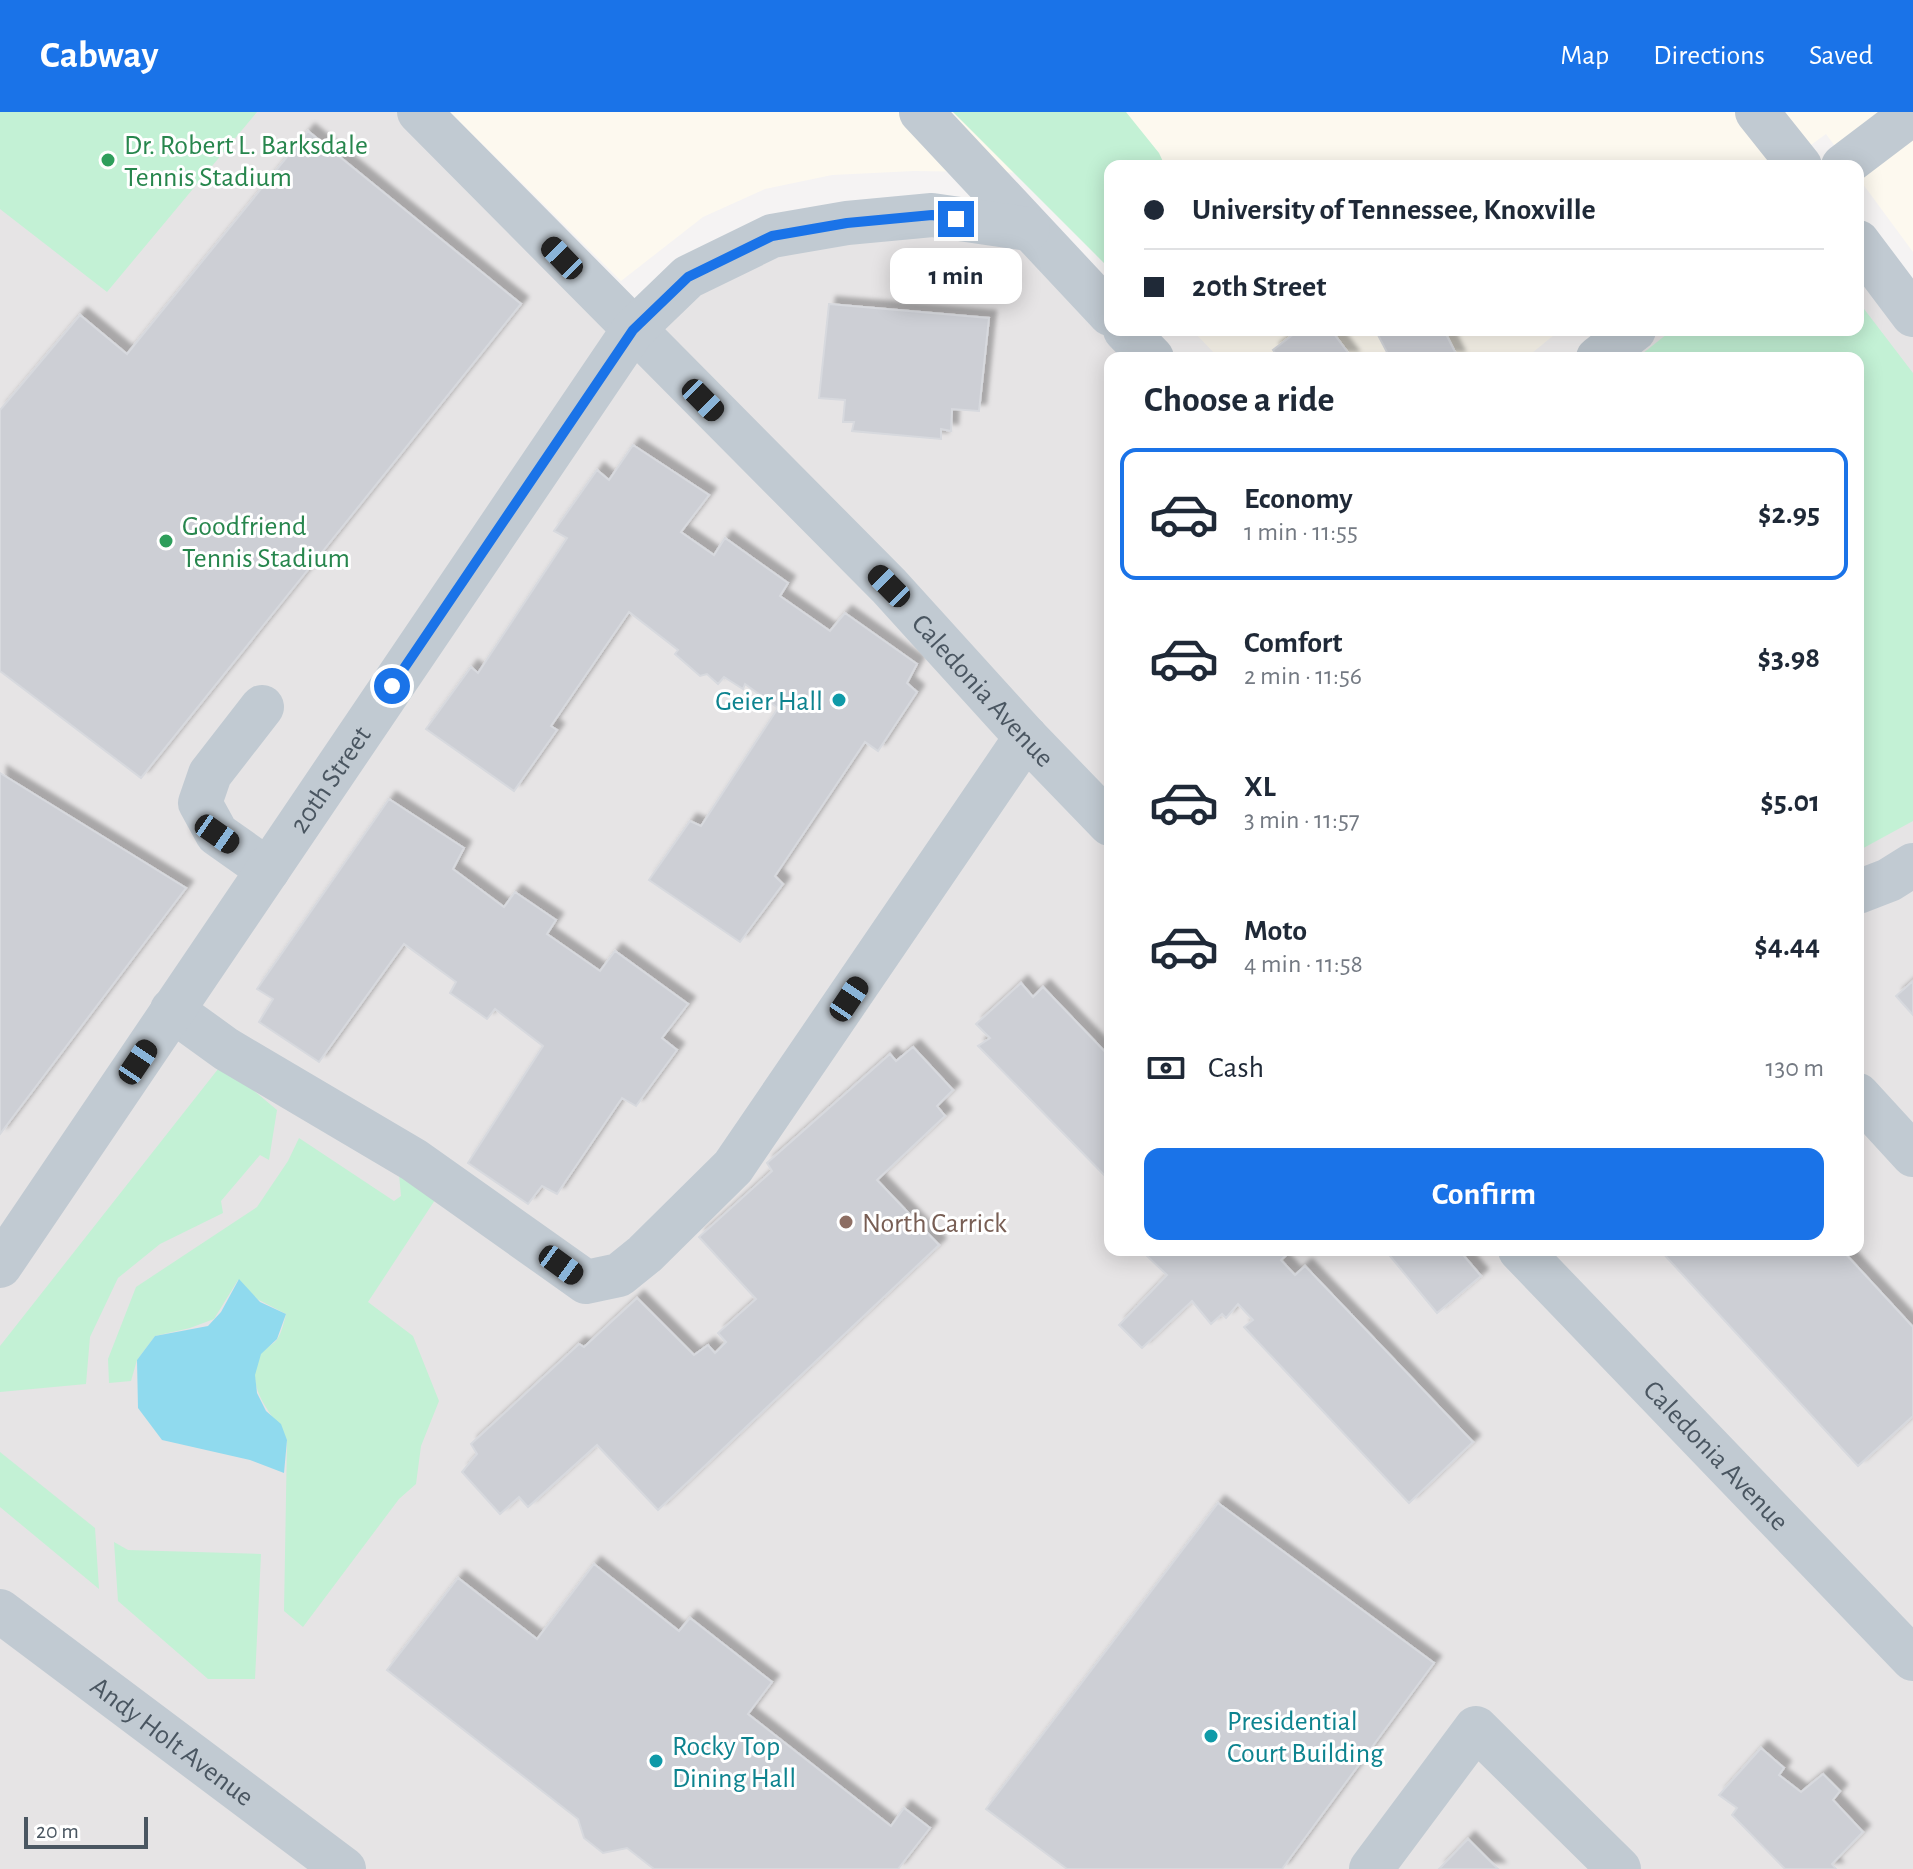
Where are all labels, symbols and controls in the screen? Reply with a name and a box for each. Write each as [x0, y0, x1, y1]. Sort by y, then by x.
text: Cabway [40, 37, 158, 75]
text: Map [1560, 42, 1609, 70]
text: Directions [1653, 42, 1765, 70]
text: Saved [1809, 42, 1873, 70]
place label: Dr. Robert L. Barksdale Tennis Stadium [124, 132, 368, 192]
marker: Dr. Robert L. Barksdale Tennis Stadium [99, 151, 117, 169]
text: University of Tennessee, Knoxville [1192, 195, 1596, 225]
route end [938, 201, 974, 237]
car [537, 232, 587, 284]
callout: 1 min [890, 247, 1022, 303]
text: 1 min [929, 263, 983, 289]
text: 20th Street [1192, 272, 1326, 302]
car [678, 375, 728, 425]
text: Choose a ride [1144, 382, 1334, 418]
icon: car [1148, 478, 1220, 550]
text: Economy [1244, 484, 1353, 514]
text: $2.95 [1758, 499, 1820, 529]
place label: Goodfriend Tennis Stadium [182, 513, 350, 573]
text: 1 min · 11:55 [1244, 519, 1358, 545]
marker: Goodfriend Tennis Stadium [157, 532, 175, 550]
car [864, 561, 914, 611]
street label: Caledonia Avenue [906, 609, 1059, 773]
icon: car [1148, 622, 1220, 694]
text: Comfort [1244, 628, 1343, 658]
text: $3.98 [1757, 643, 1820, 673]
text: 2 min · 11:56 [1244, 663, 1362, 689]
route start [374, 668, 410, 704]
place label: Geier Hall [715, 688, 823, 716]
marker: Geier Hall [830, 691, 848, 709]
street label: 20th Street [285, 722, 377, 838]
icon: car [1148, 766, 1220, 838]
text: XL [1244, 772, 1276, 802]
text: $5.01 [1760, 787, 1820, 817]
text: 3 min · 11:57 [1244, 807, 1360, 833]
car [190, 810, 244, 858]
icon: car [1148, 910, 1220, 982]
text: Moto [1244, 916, 1307, 946]
text: $4.44 [1754, 931, 1820, 961]
text: 4 min · 11:58 [1244, 951, 1363, 977]
car [826, 972, 872, 1026]
car [115, 1035, 161, 1089]
icon: cash [1144, 1046, 1188, 1090]
text: Cash [1208, 1053, 1264, 1083]
text: 130 m [1766, 1055, 1824, 1081]
button: Confirm [1144, 1148, 1824, 1240]
place label: North Carrick [862, 1210, 1007, 1238]
marker: North Carrick [837, 1213, 855, 1231]
car [535, 1241, 587, 1289]
street label: Caledonia Avenue [1637, 1376, 1793, 1536]
street label: Andy Holt Avenue [85, 1672, 258, 1812]
place label: Presidential Court Building [1227, 1708, 1384, 1768]
marker: Presidential Court Building [1202, 1727, 1220, 1745]
place label: Rocky Top Dining Hall [672, 1733, 796, 1793]
marker: Rocky Top Dining Hall [647, 1752, 665, 1770]
scale bar [24, 1813, 148, 1849]
text: 20 m [36, 1820, 79, 1842]

